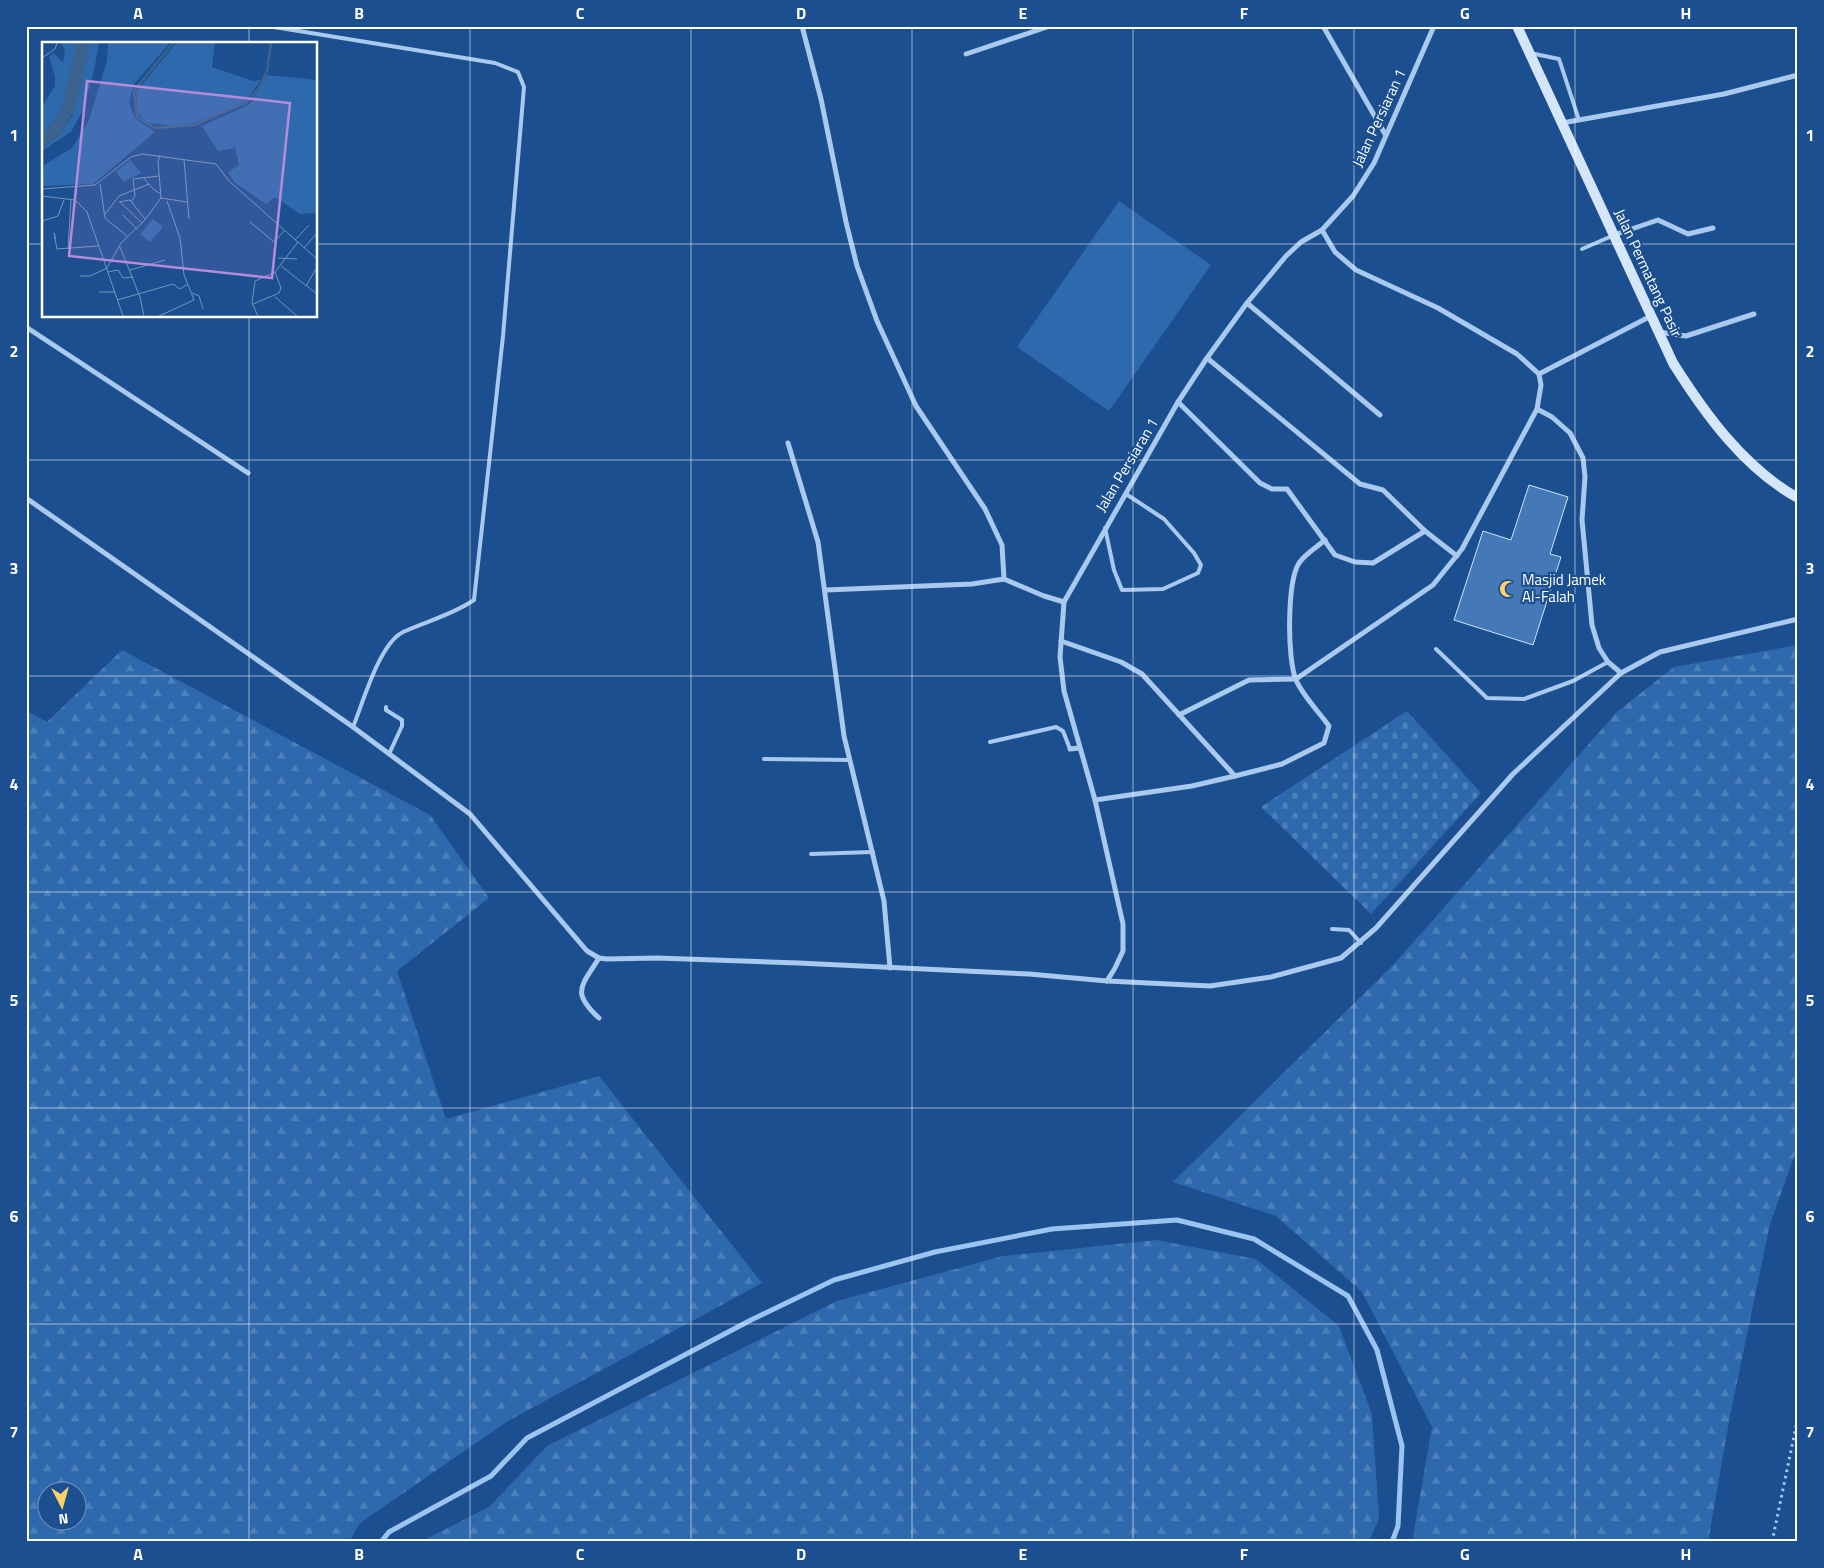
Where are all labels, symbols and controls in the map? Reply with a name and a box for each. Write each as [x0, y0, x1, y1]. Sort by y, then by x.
text: A [133, 1, 143, 25]
text: B [354, 1, 364, 25]
text: C [576, 1, 585, 25]
text: D [796, 1, 806, 25]
text: E [1019, 1, 1028, 25]
text: F [1240, 1, 1249, 25]
text: G [1460, 1, 1470, 25]
text: H [1681, 1, 1691, 25]
inset map [42, 42, 318, 318]
street label: Jalan Persiaran 1 [1346, 65, 1411, 171]
text: 1 [10, 123, 18, 147]
text: 1 [1806, 123, 1814, 147]
street label: Jalan Permatang Pasir [1609, 205, 1688, 341]
text: 2 [10, 339, 18, 363]
text: 2 [1806, 339, 1814, 363]
street label: Jalan Persiaran 1 [1089, 413, 1164, 516]
text: 3 [10, 556, 18, 580]
text: 3 [1806, 556, 1814, 580]
place label: Masjid Jamek Al-Falah [1522, 568, 1606, 608]
mosque icon: Masjid Jamek Al-Falah [1498, 579, 1518, 599]
text: 4 [10, 772, 19, 796]
text: 4 [1806, 772, 1815, 796]
text: 5 [10, 988, 19, 1012]
text: 5 [1806, 988, 1815, 1012]
text: 6 [10, 1204, 19, 1228]
text: 6 [1806, 1204, 1815, 1228]
text: 7 [10, 1420, 18, 1444]
text: 7 [1806, 1420, 1814, 1444]
north arrow [38, 1480, 88, 1530]
text: N [57, 1508, 69, 1530]
text: A [133, 1542, 143, 1566]
text: B [354, 1542, 364, 1566]
text: C [576, 1542, 585, 1566]
text: D [796, 1542, 806, 1566]
text: E [1019, 1542, 1028, 1566]
text: F [1240, 1542, 1249, 1566]
text: G [1460, 1542, 1470, 1566]
text: H [1681, 1542, 1691, 1566]

